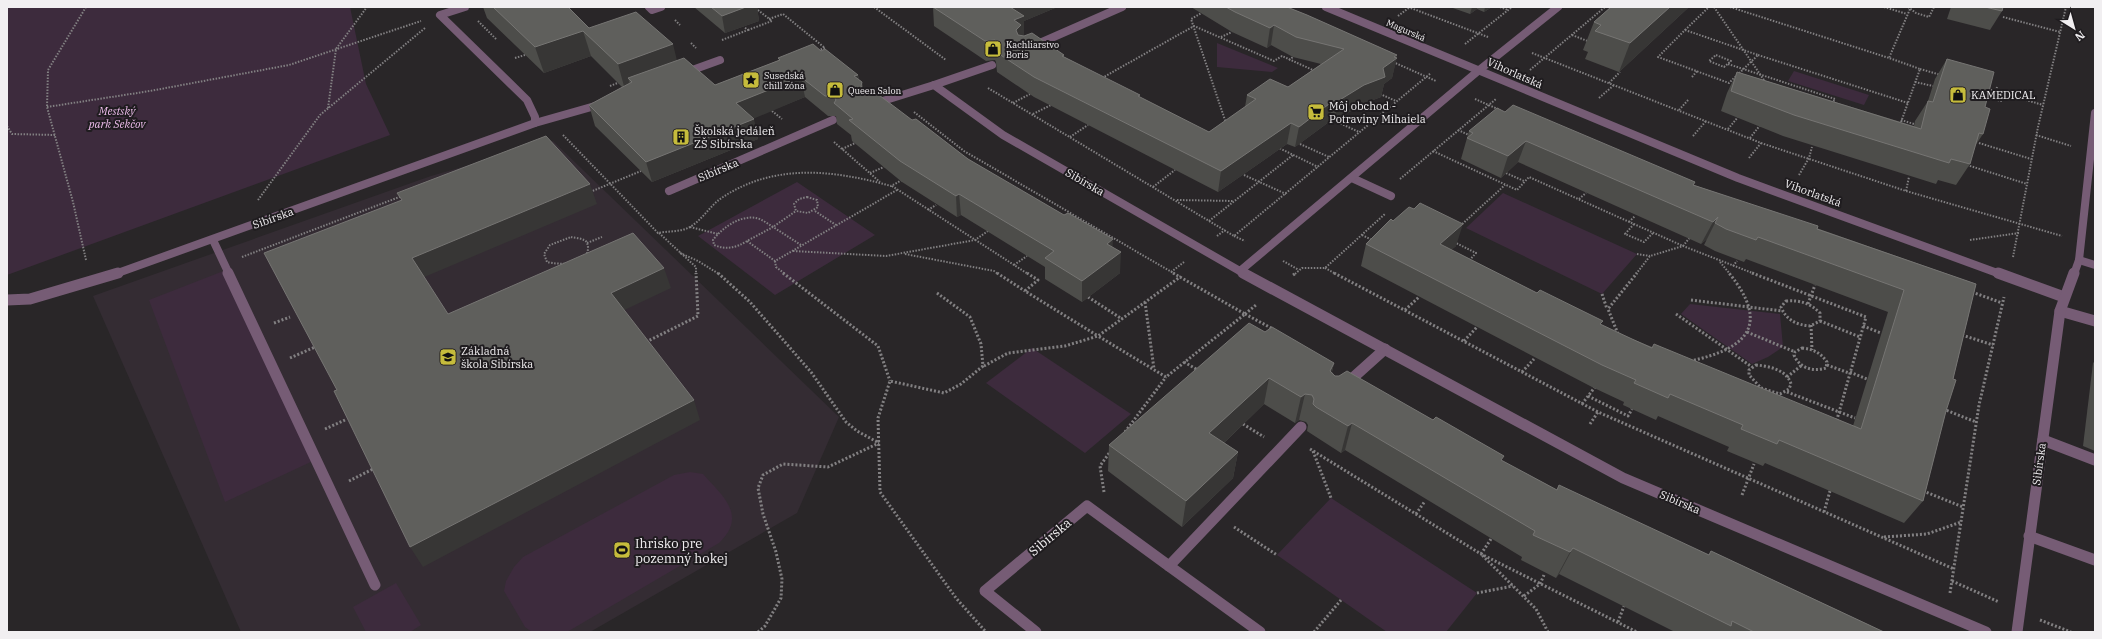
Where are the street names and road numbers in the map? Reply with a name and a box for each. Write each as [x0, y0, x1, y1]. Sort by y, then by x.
street label: Magurská [1385, 17, 1427, 43]
street label: Vihorlatská [1485, 55, 1545, 91]
street label: Sibírska [696, 155, 740, 185]
street label: Sibírska [1063, 165, 1107, 199]
street label: Vihorlatská [1783, 176, 1843, 210]
street label: Sibírska [251, 204, 295, 232]
street label: Sibírska [2029, 442, 2049, 486]
street label: Sibírska [1658, 487, 1702, 517]
street label: Sibírska [1025, 514, 1075, 560]

